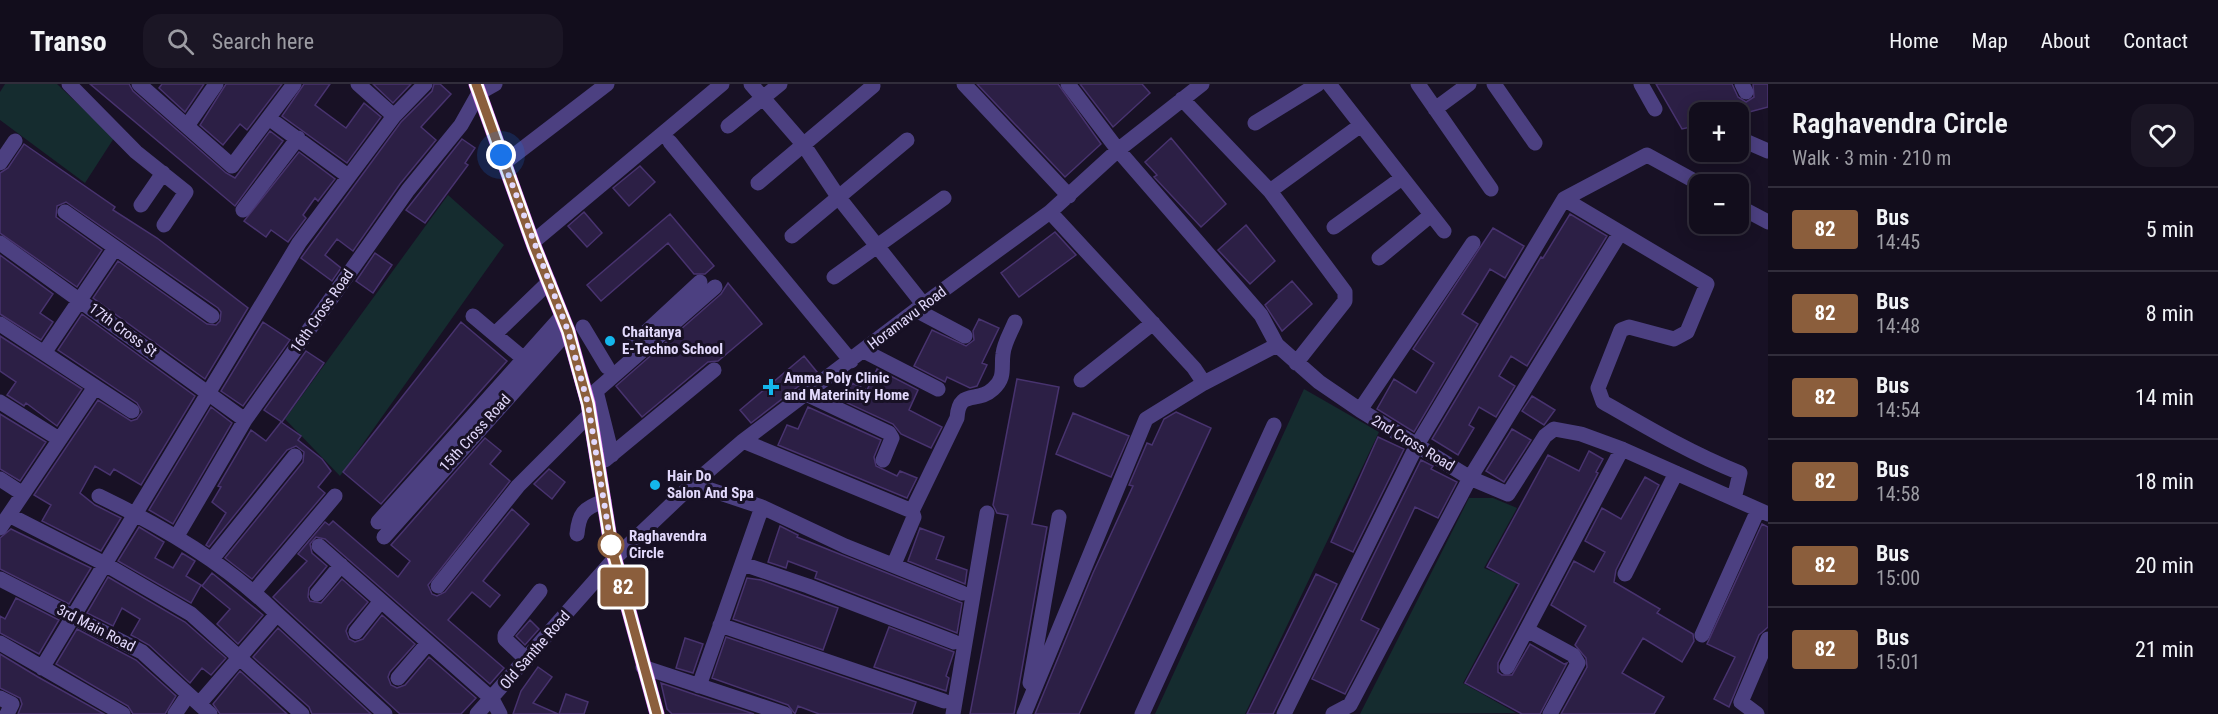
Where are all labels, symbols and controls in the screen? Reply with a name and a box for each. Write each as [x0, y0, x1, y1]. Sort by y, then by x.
search box [143, 14, 563, 68]
text: Transo [30, 25, 107, 58]
icon: search [164, 25, 197, 58]
text: Search here [212, 29, 314, 54]
text: Home [1889, 29, 1939, 53]
text: Map [1972, 29, 2008, 53]
text: About [2041, 29, 2090, 53]
text: Contact [2123, 29, 2188, 53]
map controls [1689, 102, 1749, 234]
button: + [1689, 102, 1749, 162]
button: heart [2131, 104, 2194, 167]
text: Raghavendra Circle [1792, 107, 2008, 140]
your location [486, 140, 516, 170]
text: Walk · 3 min · 210 m [1792, 146, 1951, 170]
button: − [1689, 174, 1749, 234]
text: Bus [1876, 205, 1909, 230]
text: 82 [1814, 217, 1836, 241]
text: 5 min [2146, 217, 2194, 242]
text: 14:45 [1876, 230, 1920, 254]
street label: 16th Cross Road [287, 266, 357, 356]
street label: Horamavu Road [864, 283, 950, 353]
text: Bus [1876, 289, 1909, 314]
street label: 17th Cross St [85, 299, 161, 361]
text: 82 [1814, 301, 1836, 325]
text: 8 min [2146, 301, 2194, 326]
text: 14:48 [1876, 314, 1920, 338]
place label: Chaitanya E-Techno School [622, 323, 723, 358]
marker: Chaitanya E-Techno School [603, 334, 617, 348]
place label: Amma Poly Clinic and Materinity Home [784, 369, 909, 404]
text: Bus [1876, 373, 1909, 398]
marker: Amma Poly Clinic and Materinity Home [762, 378, 780, 396]
text: 82 [1814, 385, 1836, 409]
text: 14 min [2135, 385, 2194, 410]
street label: 15th Cross Road [436, 391, 514, 475]
text: 14:54 [1876, 398, 1920, 422]
street label: 2nd Cross Road [1368, 411, 1458, 475]
text: Bus [1876, 457, 1909, 482]
place label: Hair Do Salon And Spa [667, 467, 754, 502]
text: 82 [1814, 469, 1836, 493]
text: 18 min [2135, 469, 2194, 494]
marker: Hair Do Salon And Spa [648, 478, 662, 492]
text: 14:58 [1876, 482, 1920, 506]
place label: Raghavendra Circle [629, 527, 707, 562]
marker: Raghavendra Circle [598, 532, 624, 558]
text: Bus [1876, 541, 1909, 566]
text: 82 [1814, 553, 1836, 577]
text: 20 min [2135, 553, 2194, 578]
text: 15:00 [1876, 566, 1920, 590]
line badge: 82 [596, 568, 650, 606]
text: 82 [612, 575, 634, 599]
street label: 3rd Main Road [54, 601, 138, 655]
street label: Old Santhe Road [496, 607, 574, 693]
text: Bus [1876, 625, 1909, 650]
text: 82 [1814, 637, 1836, 661]
text: 21 min [2135, 637, 2194, 662]
text: 15:01 [1876, 650, 1920, 674]

